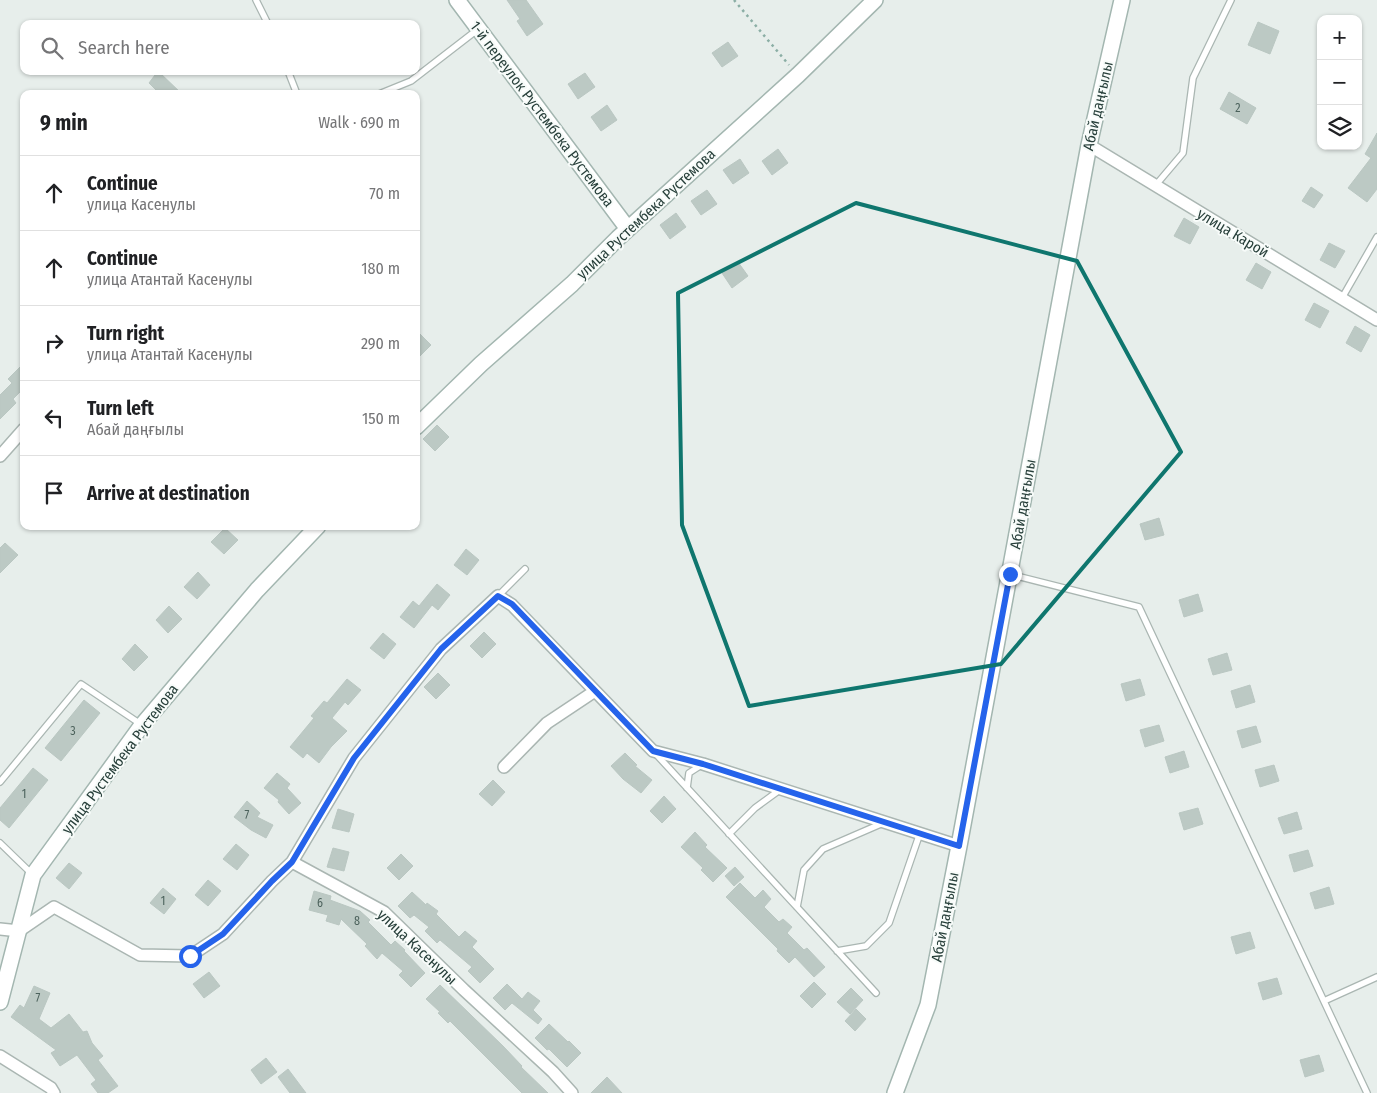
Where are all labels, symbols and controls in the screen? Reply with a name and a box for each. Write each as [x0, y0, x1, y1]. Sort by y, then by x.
map controls [1317, 15, 1362, 150]
button: + [1317, 15, 1362, 60]
street label: 1-й переулок Рустембека Рустемова [466, 18, 618, 210]
search box [20, 20, 420, 75]
icon: search [38, 34, 66, 62]
text: Search here [78, 36, 170, 59]
street label: Абай даңғылы [1079, 60, 1117, 152]
button: − [1317, 60, 1362, 105]
house number: 2 [1235, 101, 1241, 115]
button: layers [1317, 105, 1362, 150]
text: 9 min [40, 110, 88, 136]
text: Walk · 690 m [318, 113, 400, 132]
street label: улица Рустембека Рустемова [573, 145, 719, 283]
text: Continue [87, 172, 158, 195]
icon: ahead [40, 179, 68, 207]
text: 70 m [369, 184, 400, 203]
text: улица Касенулы [87, 195, 196, 214]
street label: улица Карой [1194, 205, 1272, 261]
text: Continue [87, 247, 158, 270]
icon: ahead [40, 254, 68, 282]
text: 180 m [361, 259, 400, 278]
text: улица Атантай Касенулы [87, 270, 253, 289]
text: Turn right [87, 322, 164, 345]
icon: right [40, 329, 68, 357]
text: 290 m [361, 334, 400, 353]
text: улица Атантай Касенулы [87, 345, 253, 364]
text: Turn left [87, 397, 154, 420]
icon: left [40, 404, 68, 432]
text: 150 m [362, 409, 400, 428]
text: Абай даңғылы [87, 420, 184, 439]
street label: Абай даңғылы [1006, 458, 1040, 550]
icon: arrive [40, 479, 68, 507]
text: Arrive at destination [87, 482, 250, 505]
route end [999, 563, 1022, 586]
street label: улица Рустембека Рустемова [58, 681, 182, 837]
house number: 3 [70, 724, 76, 738]
house number: 1 [22, 787, 26, 801]
house number: 7 [245, 808, 250, 822]
street label: Абай даңғылы [927, 871, 963, 963]
house number: 1 [161, 894, 165, 908]
house number: 6 [317, 896, 323, 910]
street label: улица Касенулы [374, 906, 460, 988]
house number: 8 [354, 914, 360, 928]
route start [179, 945, 202, 968]
house number: 7 [36, 991, 41, 1005]

